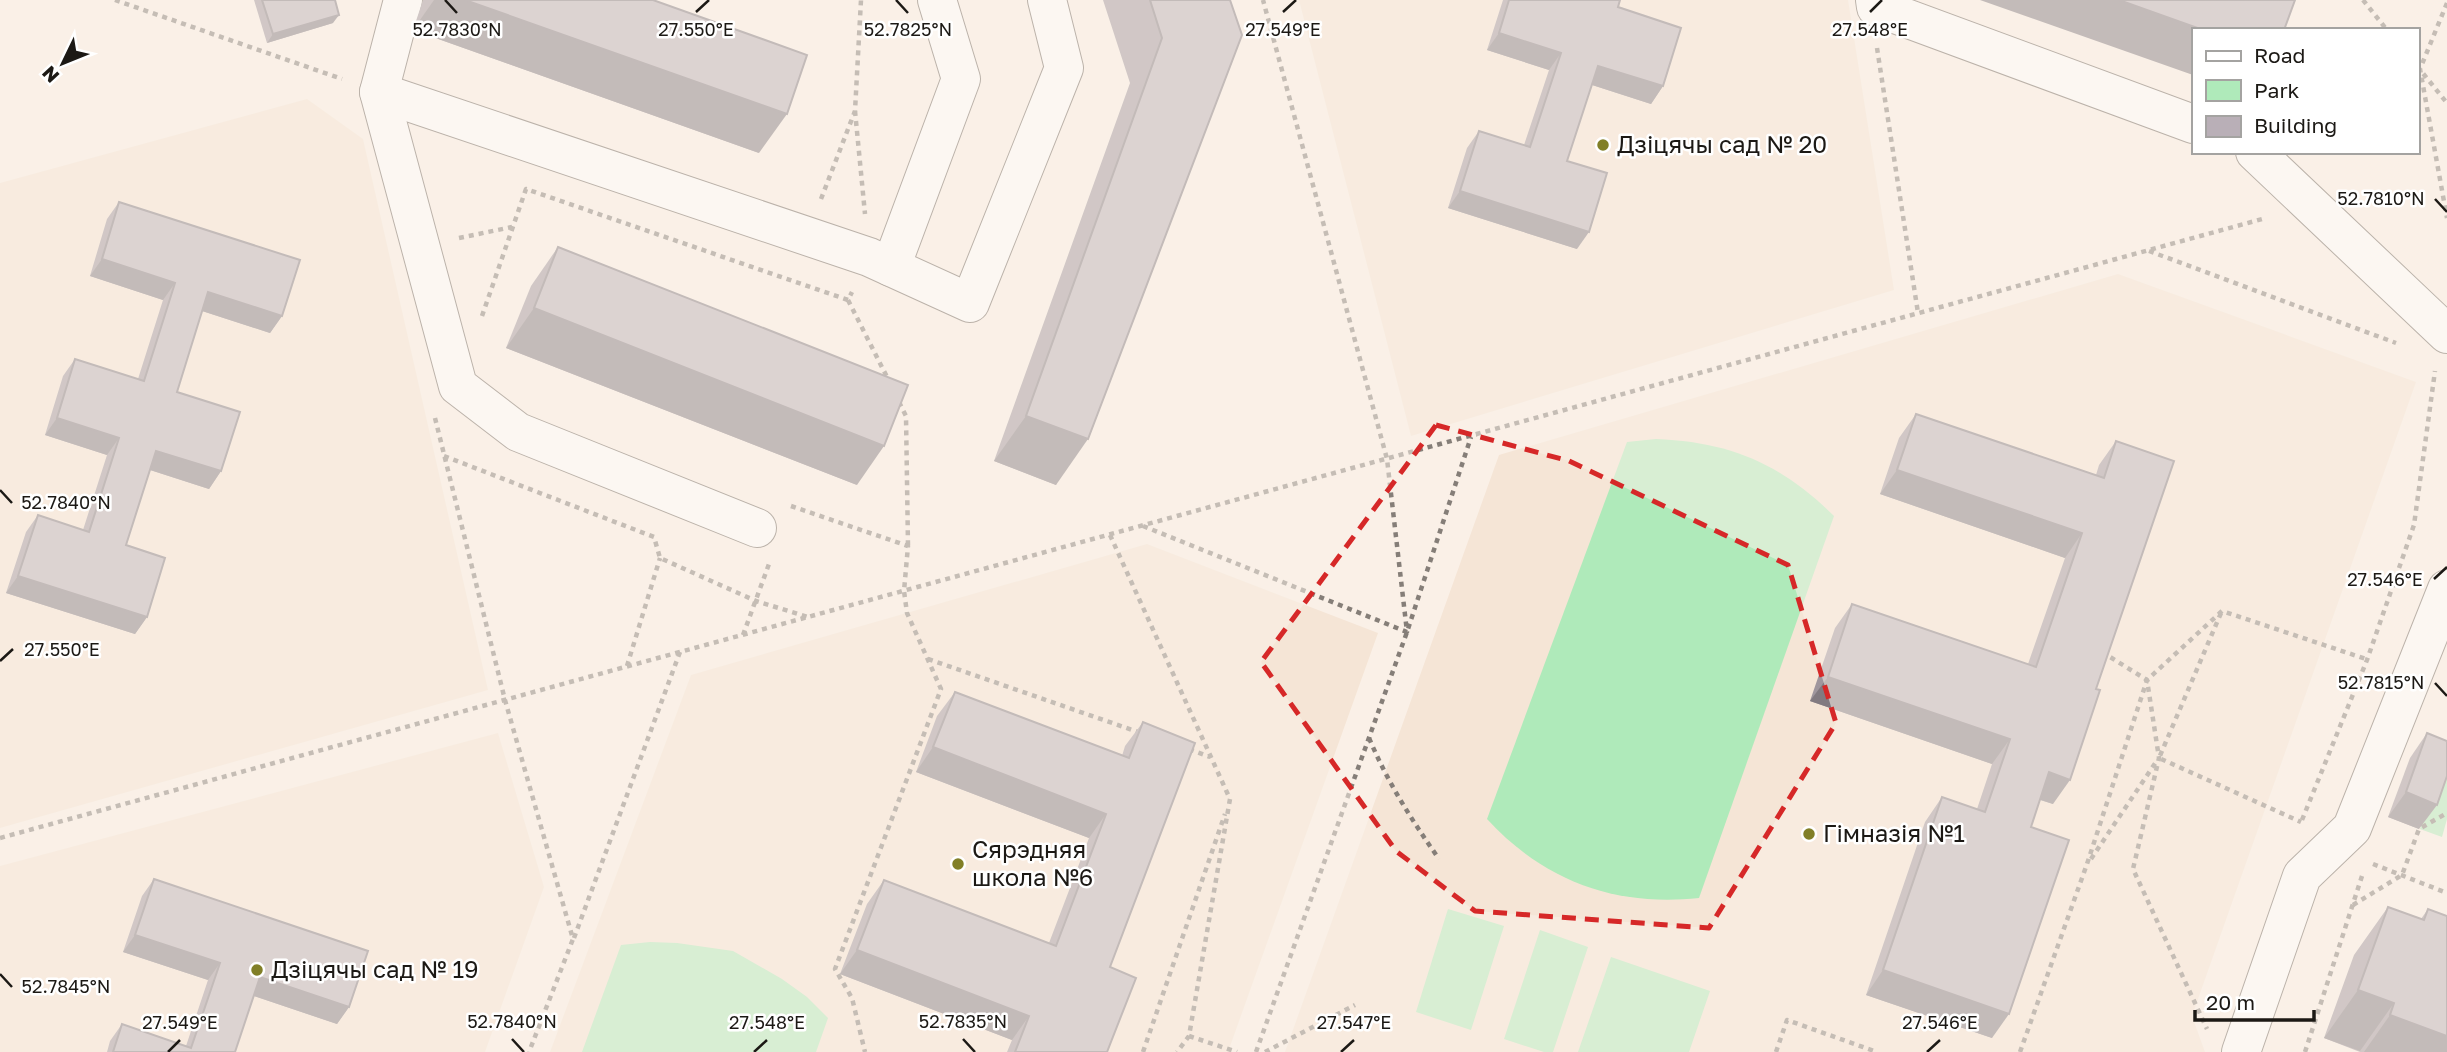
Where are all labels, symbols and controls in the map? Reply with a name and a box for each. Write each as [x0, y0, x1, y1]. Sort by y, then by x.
text: 52.7830°N [412, 18, 502, 40]
text: 27.550°E [658, 18, 734, 40]
text: 52.7825°N [864, 18, 952, 40]
text: 27.549°E [1245, 18, 1321, 40]
text: 27.548°E [1832, 18, 1908, 40]
north arrow [28, 28, 98, 98]
legend [2192, 28, 2419, 154]
text: Road [2254, 42, 2305, 68]
text: N [37, 62, 64, 88]
text: Park [2254, 77, 2300, 103]
text: Building [2254, 112, 2337, 138]
place label: Дзіцячы сад № 20 [1617, 129, 1827, 158]
marker: Дзіцячы сад № 20 [1595, 137, 1611, 153]
text: 52.7810°N [2337, 187, 2425, 209]
text: 52.7840°N [21, 491, 111, 513]
text: 27.546°E [2347, 568, 2423, 590]
text: 27.550°E [24, 638, 100, 660]
text: 52.7815°N [2338, 671, 2424, 693]
place label: Гімназія №1 [1823, 818, 1965, 847]
marker: Гімназія №1 [1801, 826, 1817, 842]
place label: Сярэдняя школа №6 [972, 834, 1093, 891]
marker: Сярэдняя школа №6 [950, 856, 966, 872]
place label: Дзіцячы сад № 19 [271, 954, 479, 983]
marker: Дзіцячы сад № 19 [249, 962, 265, 978]
text: 52.7845°N [22, 975, 110, 997]
scale bar [2195, 978, 2314, 1022]
text: 20 m [2206, 989, 2255, 1015]
text: 52.7840°N [467, 1010, 557, 1032]
text: 52.7835°N [919, 1010, 1007, 1032]
text: 27.549°E [142, 1011, 218, 1033]
text: 27.548°E [729, 1011, 805, 1033]
text: 27.547°E [1317, 1011, 1391, 1033]
text: 27.546°E [1902, 1011, 1978, 1033]

